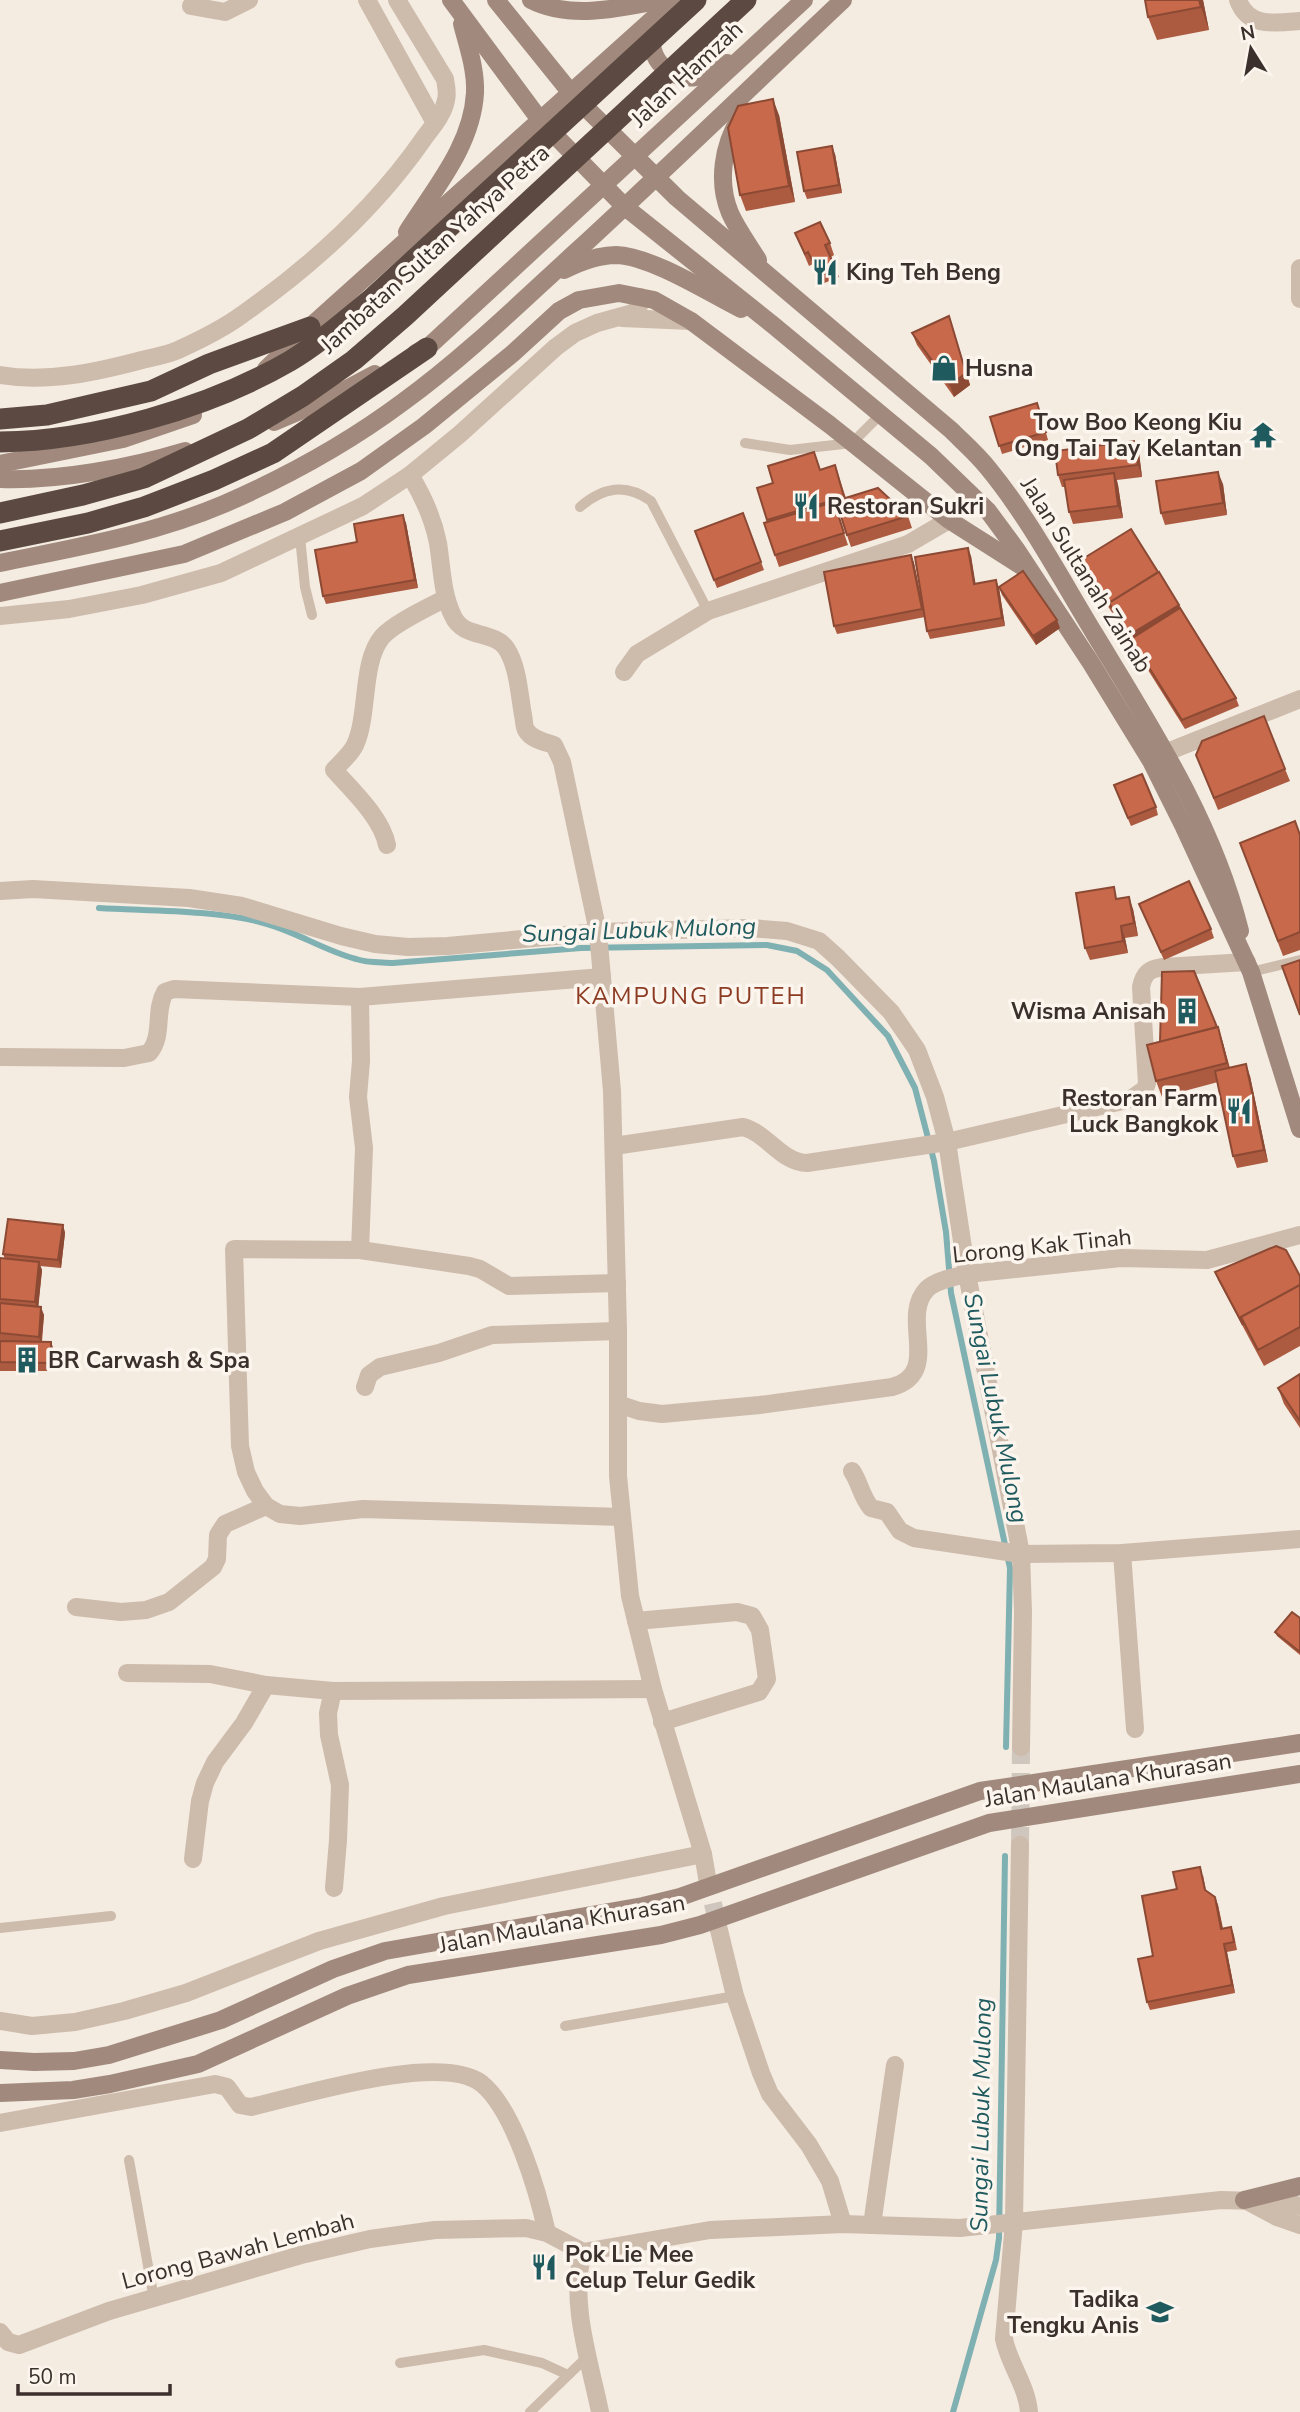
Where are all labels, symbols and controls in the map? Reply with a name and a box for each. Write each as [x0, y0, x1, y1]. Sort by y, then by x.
street label: Jalan Hamzah [623, 14, 750, 135]
north arrow [1216, 14, 1286, 84]
text: N [1238, 19, 1257, 47]
street label: Jambatan Sultan Yahya Petra [313, 138, 556, 361]
restaurant icon: King Teh Beng [810, 257, 840, 287]
place label: King Teh Beng [846, 257, 1001, 288]
shop icon: Husna [929, 353, 959, 383]
place label: Husna [965, 353, 1033, 384]
place label: Tow Boo Keong Kiu Ong Tai Tay Kelantan [1014, 407, 1242, 464]
temple icon: Tow Boo Keong Kiu Ong Tai Tay Kelantan [1248, 420, 1278, 450]
street label: Jalan Sultanah Zainab [1013, 470, 1159, 679]
restaurant icon: Restoran Sukri [791, 491, 821, 521]
place label: Restoran Sukri [827, 491, 984, 522]
water label: Sungai Lubuk Mulong [521, 910, 757, 950]
district label: KAMPUNG PUTEH [575, 980, 807, 1012]
place label: Wisma Anisah [1011, 996, 1166, 1027]
building icon: Wisma Anisah [1172, 996, 1202, 1026]
place label: Restoran Farm Luck Bangkok [1062, 1083, 1219, 1140]
restaurant icon: Restoran Farm Luck Bangkok [1224, 1096, 1254, 1126]
street label: Lorong Kak Tinah [951, 1221, 1133, 1271]
water label: Sungai Lubuk Mulong [956, 1290, 1036, 1526]
building icon: BR Carwash & Spa [12, 1345, 42, 1375]
place label: BR Carwash & Spa [48, 1345, 250, 1376]
street label: Jalan Maulana Khurasan [981, 1745, 1234, 1815]
street label: Jalan Maulana Khurasan [435, 1887, 688, 1961]
water label: Sungai Lubuk Mulong [963, 1998, 999, 2232]
street label: Lorong Bawah Lembah [118, 2205, 358, 2297]
place label: Pok Lie Mee Celup Telur Gedik [565, 2239, 756, 2296]
restaurant icon: Pok Lie Mee Celup Telur Gedik [529, 2252, 559, 2282]
place label: Tadika Tengku Anis [1007, 2284, 1139, 2341]
school or university icon: Tadika Tengku Anis [1145, 2297, 1175, 2327]
scale bar [18, 2352, 170, 2396]
text: 50 m [28, 2363, 77, 2391]

